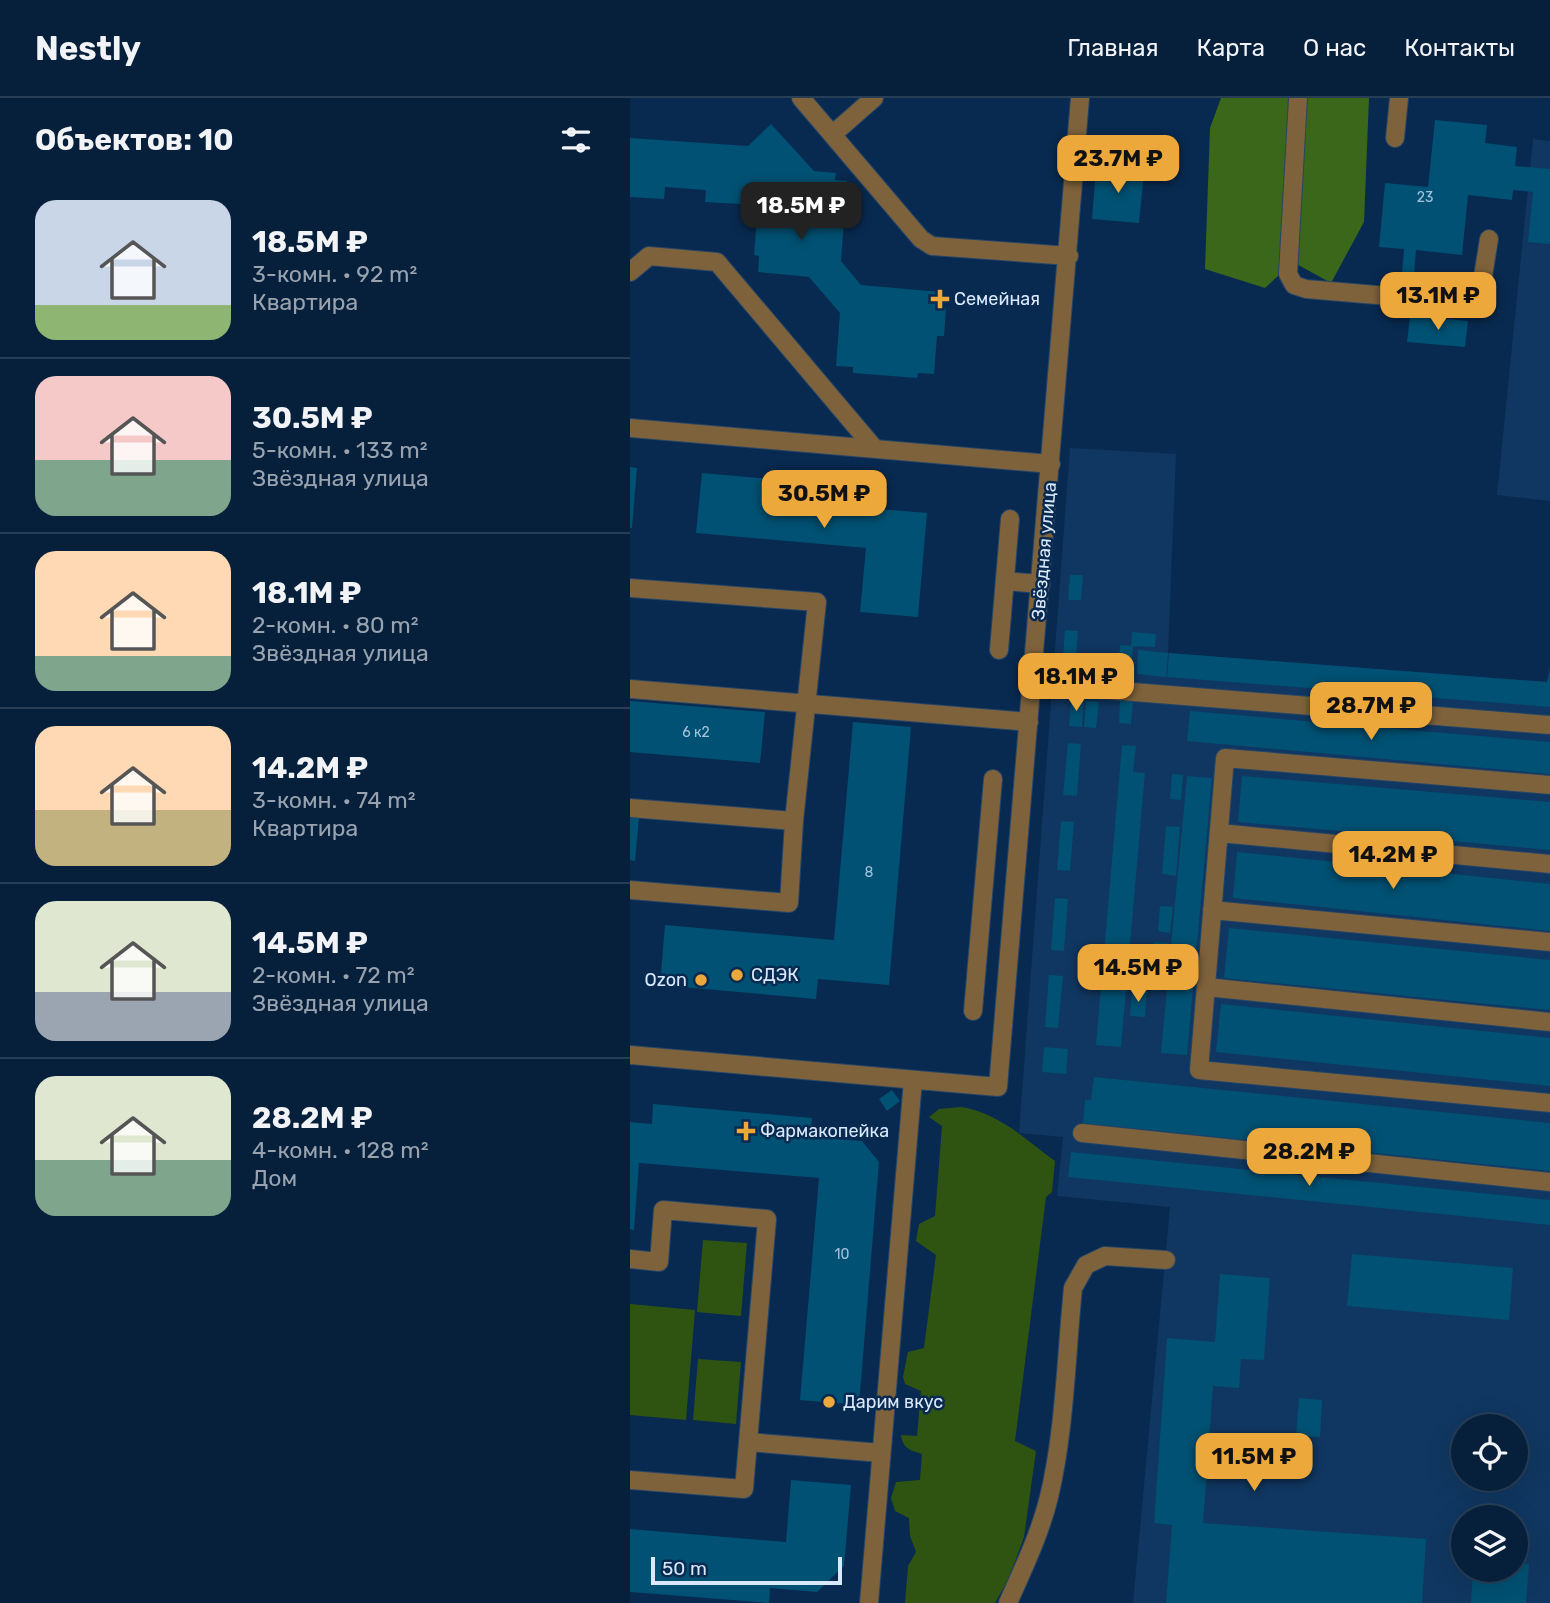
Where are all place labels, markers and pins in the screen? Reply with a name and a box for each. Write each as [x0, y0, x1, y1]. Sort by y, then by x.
pin: 23.7M ₽ [1053, 136, 1183, 195]
pin: 18.5M ₽ [736, 183, 866, 242]
pin: 13.1M ₽ [1373, 272, 1503, 332]
place label: Семейная [954, 288, 1040, 310]
marker: Семейная [932, 291, 948, 307]
pin: 30.5M ₽ [759, 470, 889, 530]
pin: 18.1M ₽ [1011, 654, 1141, 713]
pin: 28.7M ₽ [1306, 682, 1436, 742]
pin: 14.2M ₽ [1328, 832, 1458, 891]
pin: 14.5M ₽ [1073, 944, 1203, 1004]
place label: СДЭК [751, 964, 799, 986]
marker: СДЭК [729, 967, 745, 983]
place label: Ozon [645, 969, 687, 991]
marker: Ozon [693, 972, 709, 988]
place label: Фармакопейка [760, 1120, 889, 1142]
marker: Фармакопейка [738, 1123, 754, 1139]
pin: 28.2M ₽ [1244, 1128, 1374, 1188]
place label: Дарим вкус [843, 1391, 943, 1413]
marker: Дарим вкус [821, 1394, 837, 1410]
pin: 11.5M ₽ [1189, 1434, 1319, 1493]

